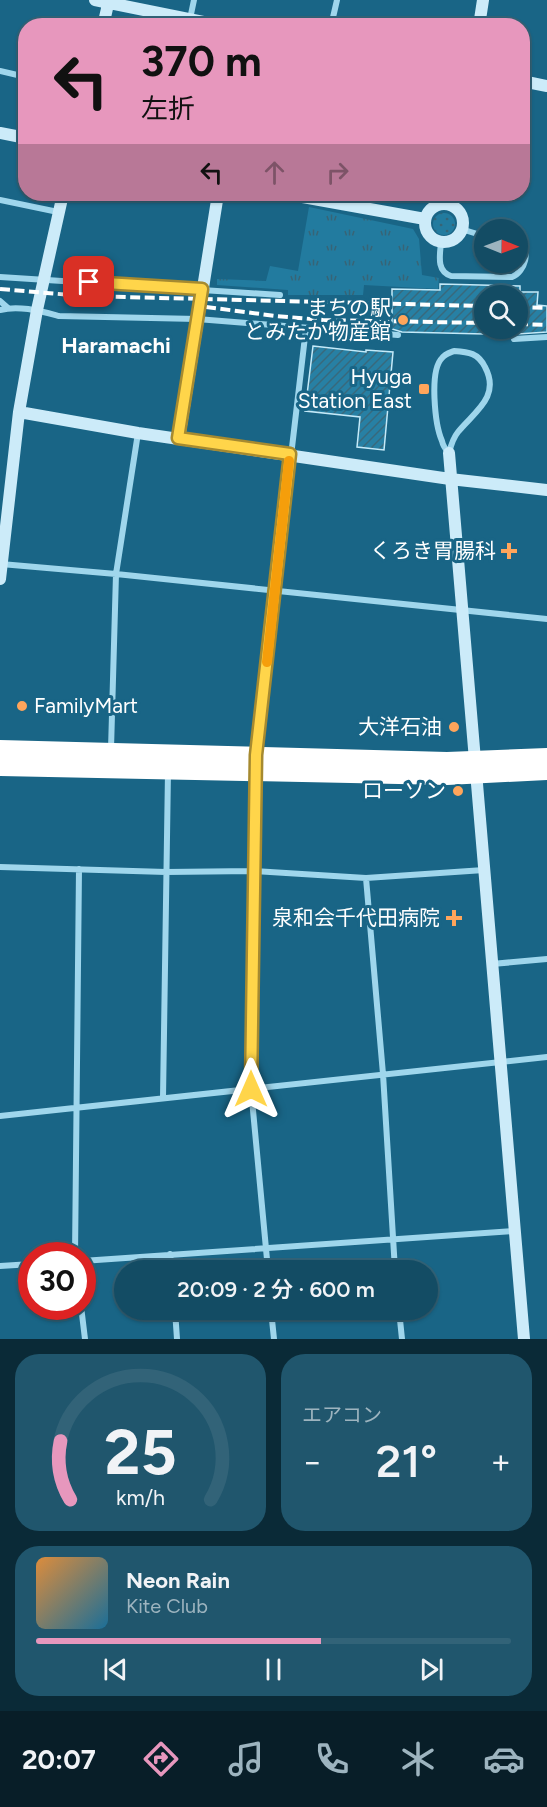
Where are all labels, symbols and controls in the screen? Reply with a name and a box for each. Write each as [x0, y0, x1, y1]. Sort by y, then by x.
text: 370 m [141, 36, 262, 87]
icon: left [42, 42, 120, 120]
text: 左折 [141, 92, 195, 125]
icon: left [195, 156, 228, 189]
icon: ahead [258, 156, 291, 189]
icon: right [321, 156, 354, 189]
north arrow [474, 219, 528, 273]
map controls [474, 219, 528, 339]
pin [63, 256, 114, 307]
icon: arrive [72, 265, 105, 298]
button: search [474, 285, 528, 339]
place label: まちの駅 とみたか物産館 [244, 295, 391, 344]
marker: まちの駅 とみたか物産館 [396, 313, 410, 327]
district label: Haramachi [61, 332, 171, 359]
place label: Hyuga Station East [298, 364, 412, 413]
marker: Hyuga Station East [417, 382, 431, 396]
place label: くろき胃腸科 [370, 538, 496, 563]
marker: くろき胃腸科 [500, 542, 518, 560]
place label: FamilyMart [34, 693, 138, 718]
marker: FamilyMart [15, 699, 29, 713]
place label: 大洋石油 [358, 714, 442, 739]
marker: 大洋石油 [447, 720, 461, 734]
place label: ローソン [362, 778, 446, 803]
marker: ローソン [451, 784, 465, 798]
place label: 泉和会千代田病院 [272, 905, 440, 930]
marker: 泉和会千代田病院 [445, 909, 463, 927]
position arrow [219, 1057, 283, 1121]
speed limit sign: 30 [18, 1242, 96, 1320]
text: 20:09 · 2 分 · 600 m [177, 1276, 375, 1303]
text: エアコン [302, 1403, 382, 1427]
text: 25 [104, 1415, 177, 1490]
text: 21° [376, 1434, 437, 1488]
text: − [302, 1442, 323, 1481]
text: + [490, 1442, 511, 1481]
text: km/h [116, 1485, 165, 1510]
text: Neon Rain [126, 1567, 230, 1594]
text: Kite Club [126, 1594, 208, 1618]
icon: previous [99, 1653, 132, 1686]
icon: pause [257, 1653, 290, 1686]
icon: next [415, 1653, 448, 1686]
icon: directions [140, 1738, 182, 1780]
icon: music [225, 1738, 267, 1780]
icon: phone [311, 1738, 353, 1780]
icon: climate [397, 1738, 439, 1780]
icon: car [483, 1738, 525, 1780]
text: 20:07 [22, 1743, 96, 1776]

